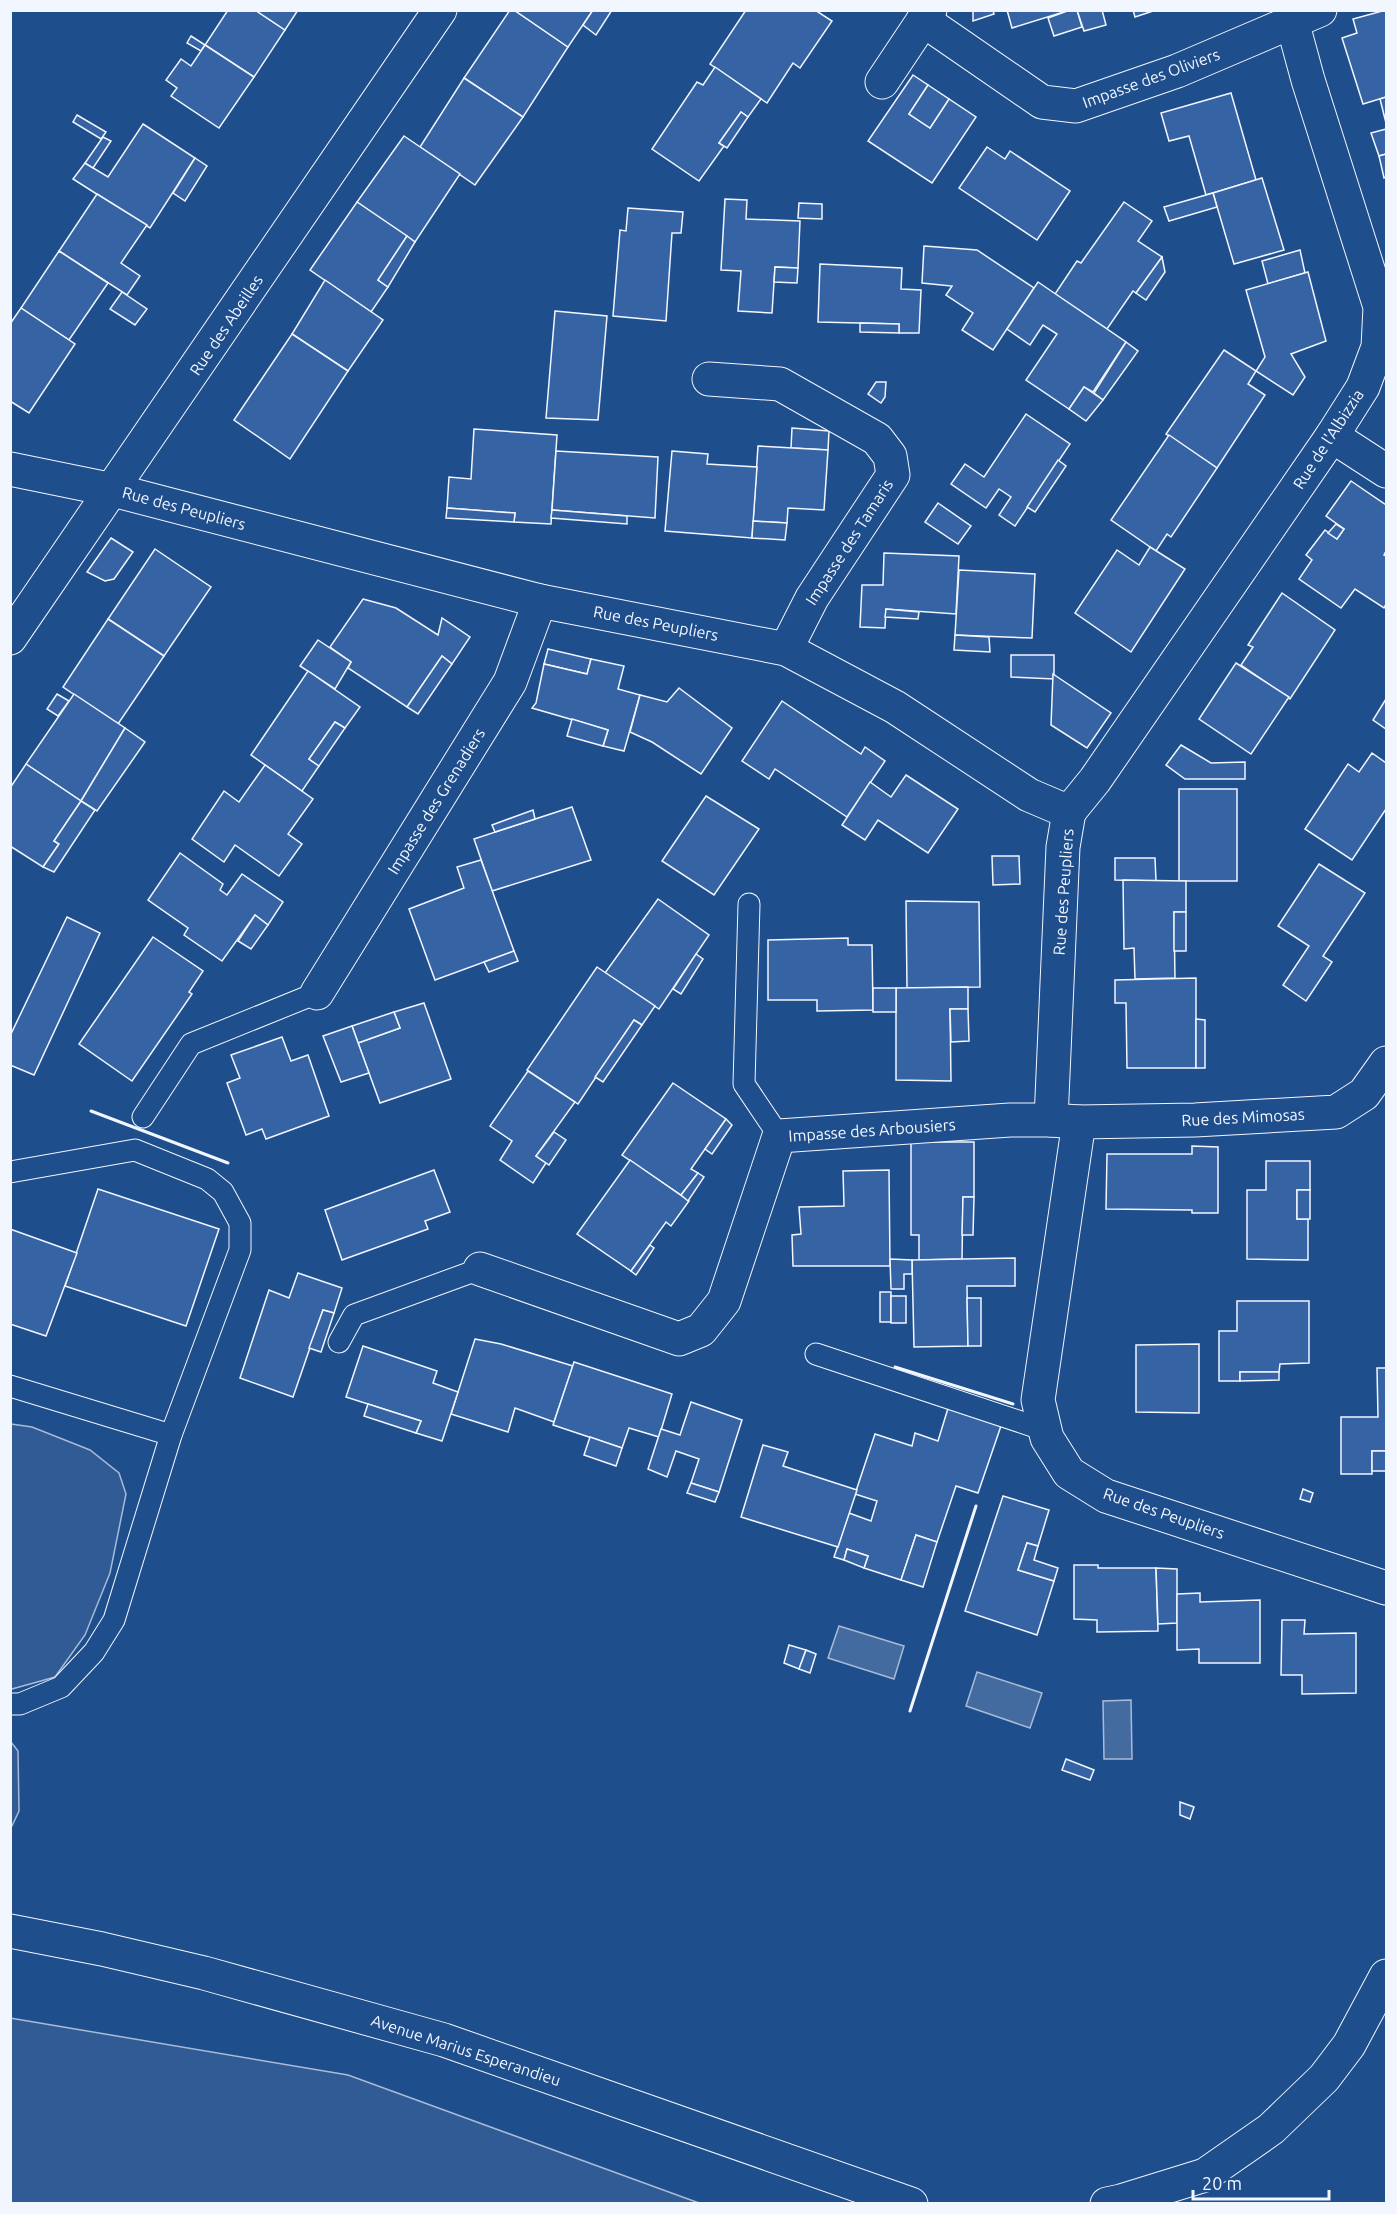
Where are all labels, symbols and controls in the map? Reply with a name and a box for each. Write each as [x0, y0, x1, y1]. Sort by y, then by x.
street label: Impasse des Oliviers [1080, 45, 1222, 111]
street label: Rue des Abeilles [186, 271, 266, 379]
street label: Rue de l'Albizzia [1289, 386, 1367, 492]
street label: Impasse des Tamaris [802, 476, 896, 608]
street label: Rue des Peupliers [120, 483, 248, 533]
street label: Rue des Peupliers [592, 602, 720, 644]
street label: Impasse des Grenadiers [384, 725, 488, 877]
street label: Rue des Peupliers [1050, 828, 1076, 956]
street label: Rue des Mimosas [1181, 1105, 1305, 1129]
street label: Impasse des Arbousiers [788, 1115, 956, 1145]
street label: Rue des Peupliers [1101, 1484, 1227, 1542]
street label: Avenue Marius Esperandieu [369, 2011, 563, 2089]
scale bar [1193, 2163, 1330, 2201]
text: 20 m [1202, 2173, 1242, 2193]

